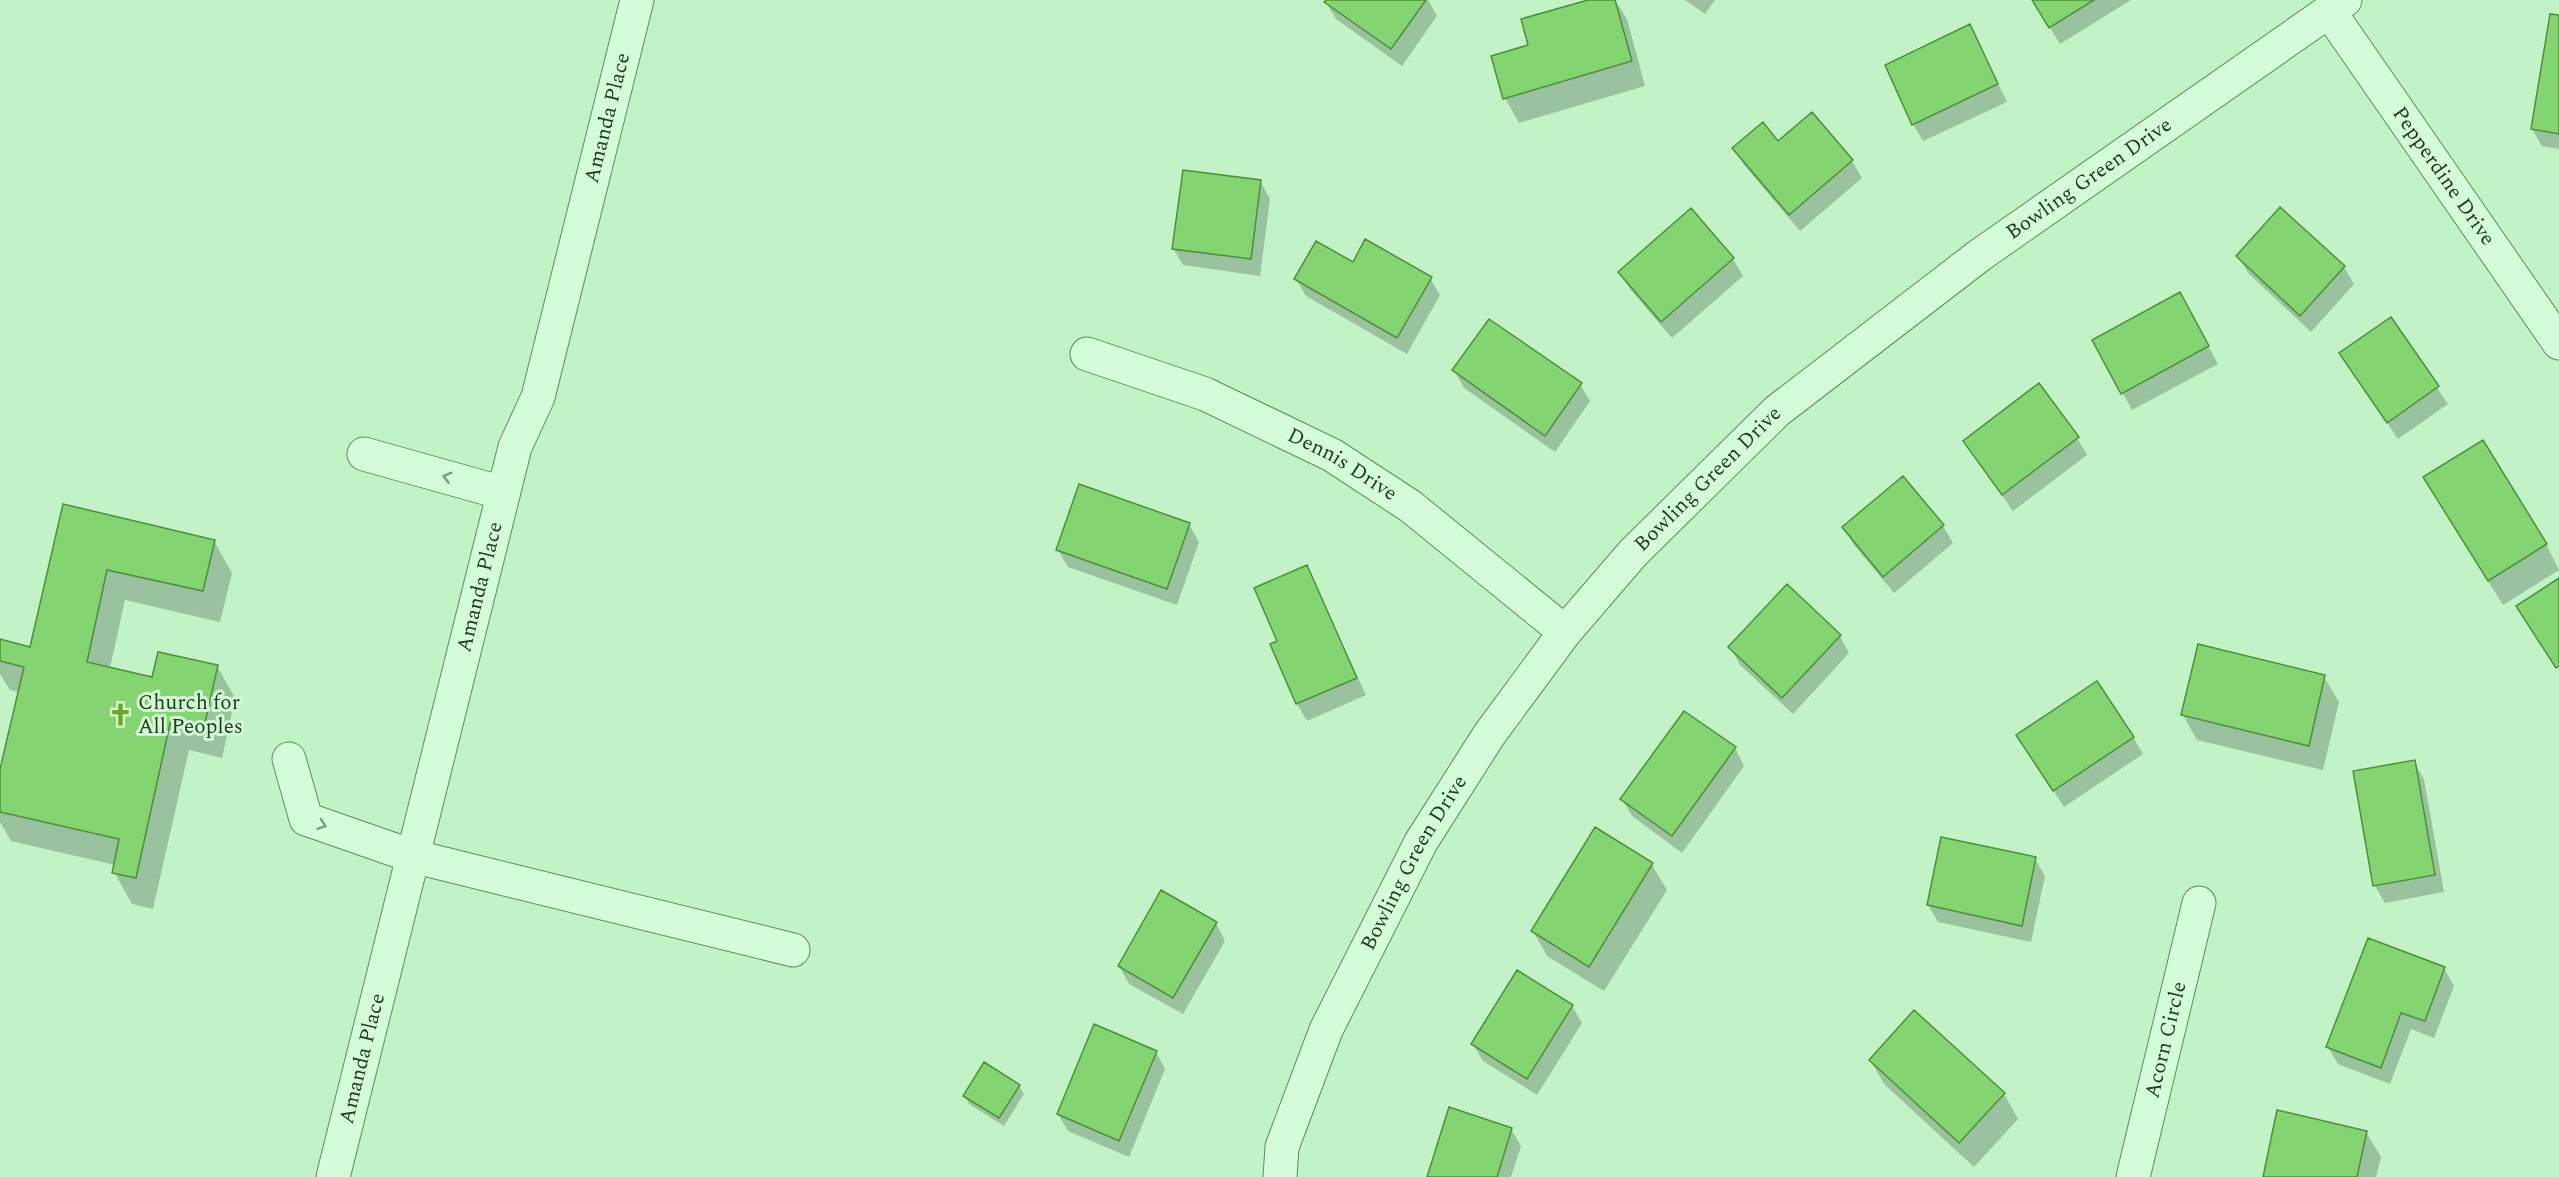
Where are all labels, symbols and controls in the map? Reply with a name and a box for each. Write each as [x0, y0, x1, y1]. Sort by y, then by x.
street label: Amanda Place [576, 49, 639, 187]
street label: Pepperdine Drive [2384, 100, 2503, 252]
street label: Bowling Green Drive [1999, 109, 2179, 248]
street label: Bowling Green Drive [1627, 399, 1789, 559]
street label: Dennis Drive [1282, 420, 1404, 509]
one-way arrow [442, 472, 452, 485]
street label: Amanda Place [448, 518, 512, 656]
place label: Church for All Peoples [138, 687, 243, 743]
church icon: Church for All Peoples [107, 702, 133, 728]
street label: Bowling Green Drive [1353, 769, 1476, 956]
one-way arrow [316, 817, 327, 830]
street label: Acorn Circle [2137, 978, 2196, 1102]
street label: Amanda Place [331, 990, 394, 1127]

